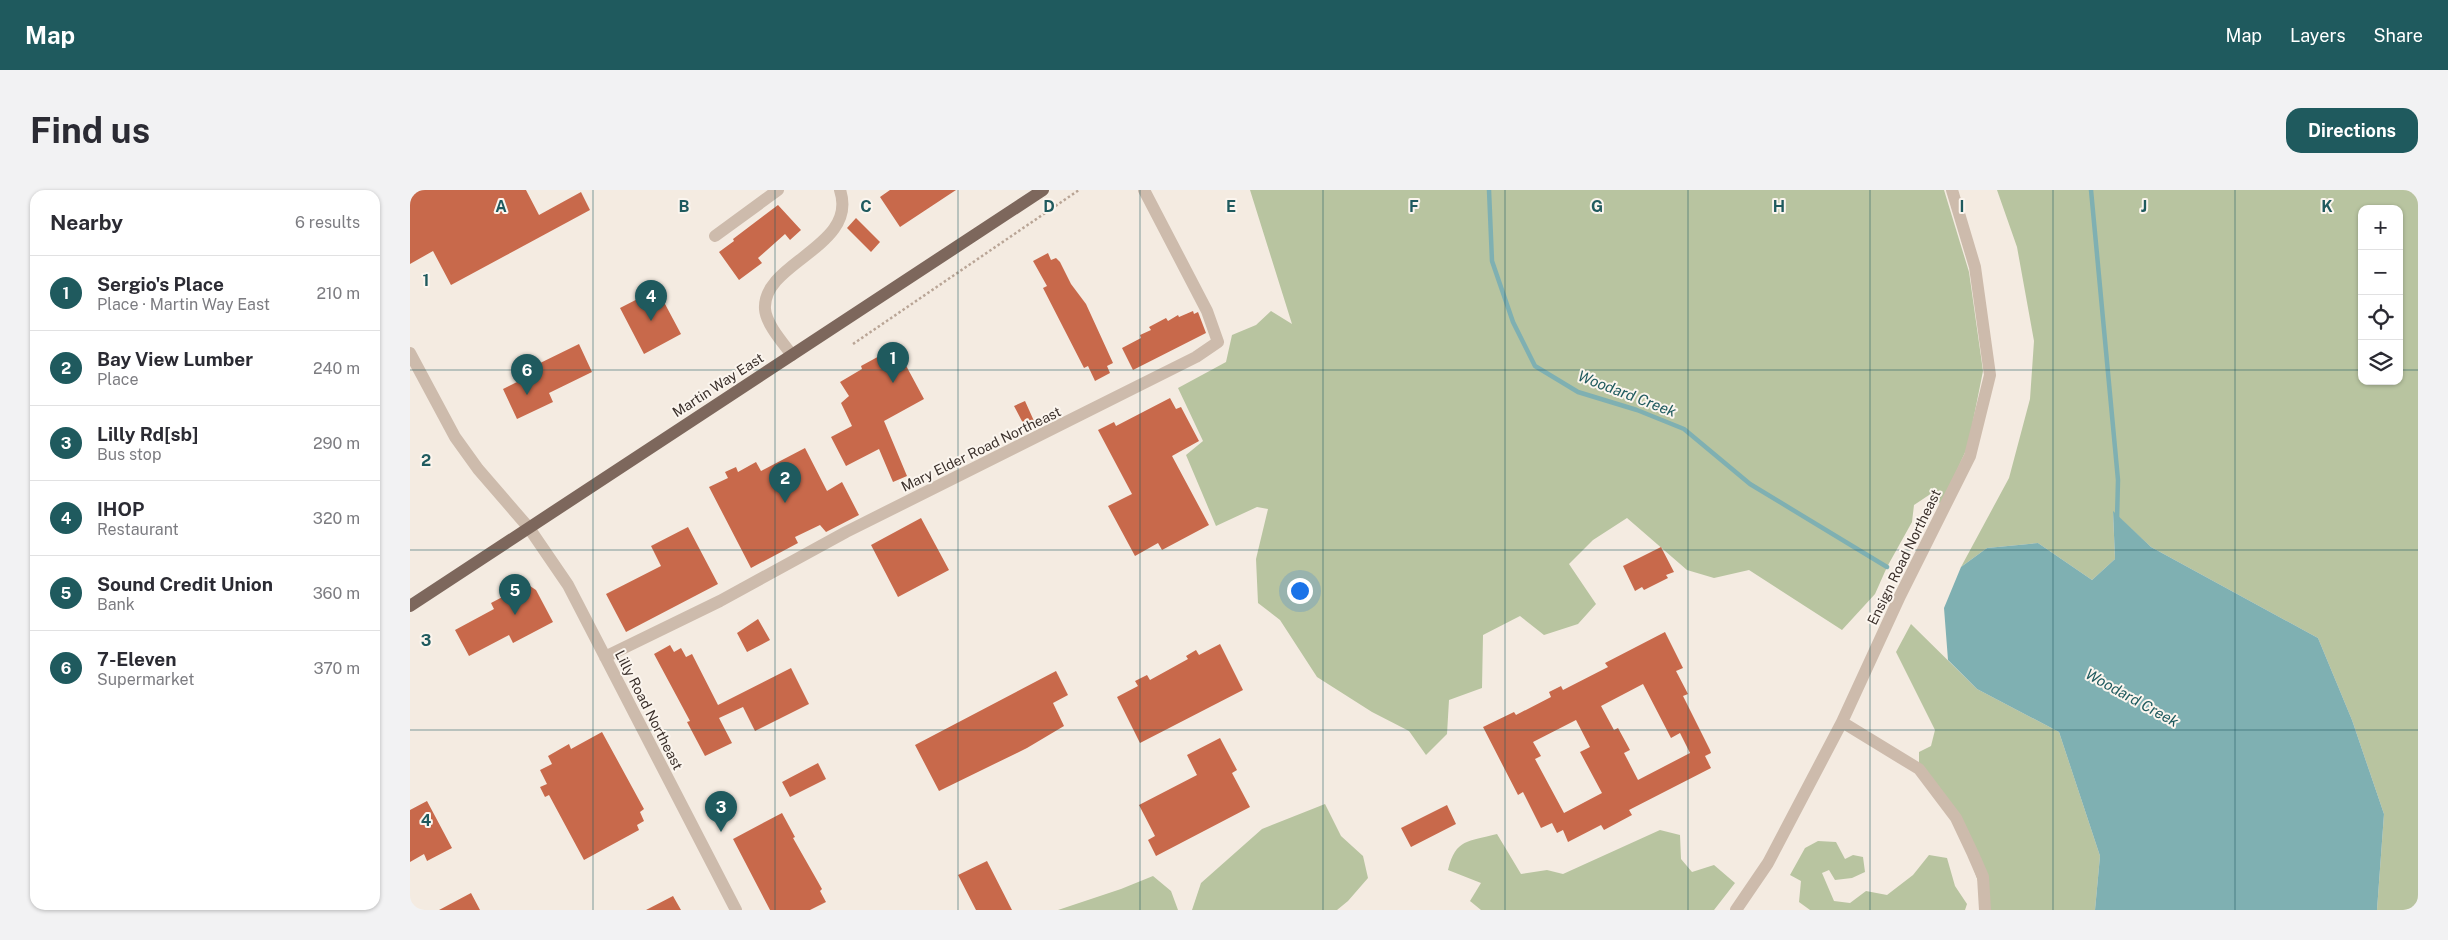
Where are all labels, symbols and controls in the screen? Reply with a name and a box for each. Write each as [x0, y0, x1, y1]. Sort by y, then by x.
text: Map [25, 21, 75, 49]
text: Map [2226, 25, 2262, 46]
text: Layers [2290, 25, 2346, 46]
text: Share [2374, 25, 2423, 46]
button: Directions [2286, 108, 2418, 153]
text: Find us [30, 110, 150, 151]
text: A [495, 197, 507, 216]
text: B [679, 197, 690, 216]
text: C [860, 197, 872, 216]
text: D [1043, 197, 1055, 216]
text: E [1226, 197, 1236, 216]
text: F [1409, 197, 1419, 216]
text: G [1591, 197, 1603, 216]
text: H [1773, 197, 1785, 216]
text: I [1960, 197, 1964, 216]
text: J [2141, 197, 2147, 216]
text: K [2321, 197, 2333, 216]
map controls [2358, 205, 2403, 385]
button: + [2358, 205, 2403, 250]
text: Nearby [50, 210, 123, 235]
text: 6 results [295, 213, 360, 232]
button: − [2358, 250, 2403, 295]
text: 1 [423, 271, 429, 290]
text: Sergio's Place [97, 273, 224, 295]
pin: 4 [635, 280, 667, 321]
text: 1 [63, 284, 69, 303]
text: 210 m [316, 284, 360, 303]
text: Place · Martin Way East [97, 295, 270, 314]
button: locate [2358, 295, 2403, 340]
button: layers [2358, 340, 2403, 385]
pin: 1 [877, 342, 909, 383]
text: Bay View Lumber [97, 348, 253, 370]
street label: Martin Way East [670, 350, 766, 420]
pin: 6 [511, 354, 543, 395]
text: 2 [61, 359, 71, 378]
text: 240 m [313, 359, 360, 378]
water label: Woodard Creek [1576, 367, 1679, 420]
text: Place [97, 370, 139, 389]
street label: Mary Elder Road Northeast [899, 403, 1063, 495]
text: Lilly Rd[sb] [97, 423, 198, 445]
text: 3 [61, 434, 71, 453]
text: 290 m [313, 434, 360, 453]
text: Bus stop [97, 445, 161, 464]
text: 2 [421, 451, 431, 470]
pin: 2 [769, 462, 801, 503]
street label: Ensign Road Northeast [1864, 487, 1944, 627]
text: IHOP [97, 498, 144, 520]
text: 4 [61, 509, 71, 528]
text: 320 m [313, 509, 360, 528]
text: Restaurant [97, 520, 179, 539]
text: Sound Credit Union [97, 573, 273, 595]
pin: 5 [499, 574, 531, 615]
your location [1287, 578, 1313, 604]
text: 5 [61, 584, 71, 603]
text: 360 m [313, 584, 360, 603]
text: Bank [97, 595, 135, 614]
text: 3 [421, 631, 431, 650]
text: 7-Eleven [97, 648, 176, 670]
street label: Lilly Road Northeast [612, 648, 686, 772]
text: 6 [61, 659, 71, 678]
text: 370 m [313, 659, 360, 678]
water label: Woodard Creek [2083, 665, 2182, 731]
text: Supermarket [97, 670, 194, 689]
pin: 3 [705, 791, 737, 832]
text: 4 [421, 811, 432, 830]

